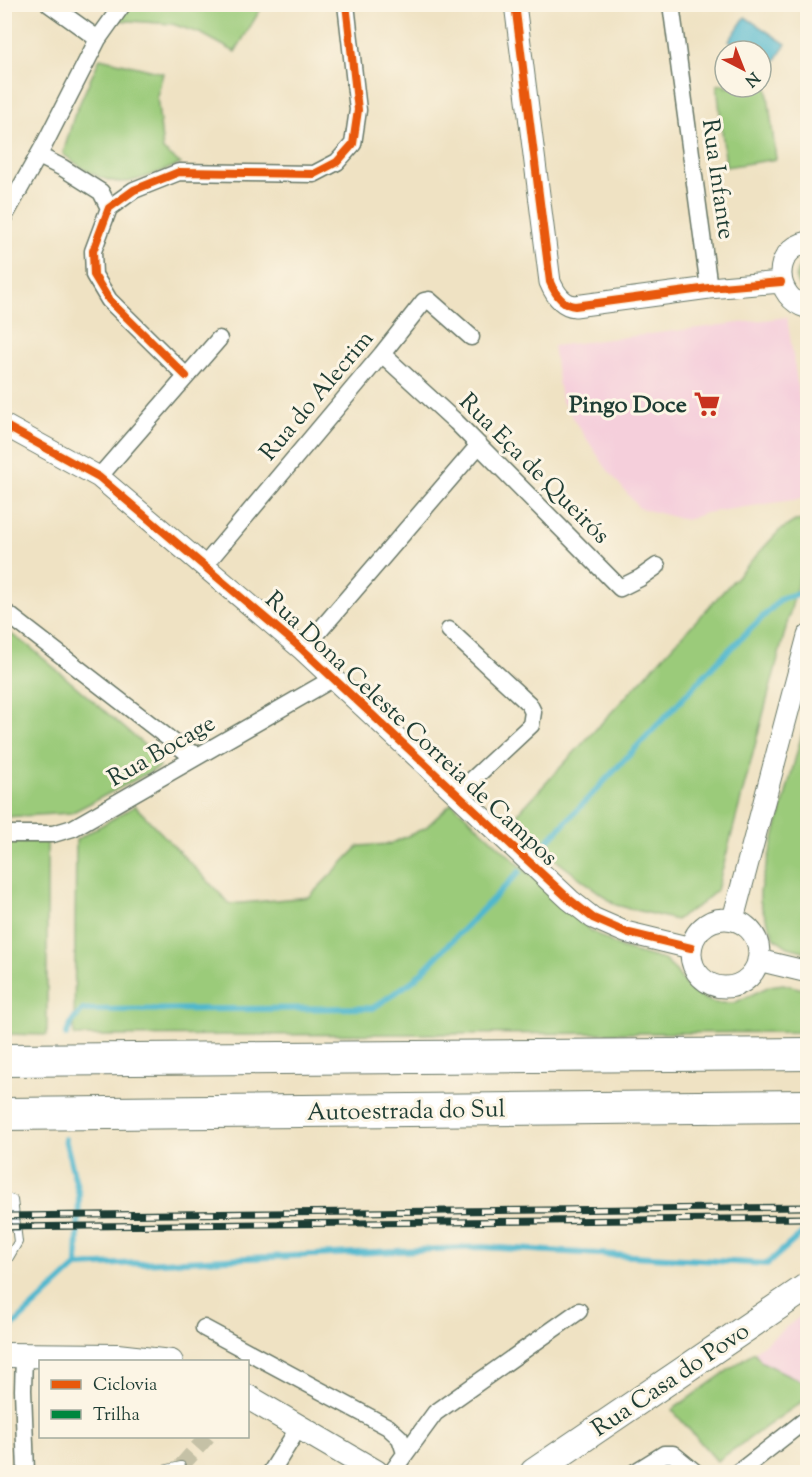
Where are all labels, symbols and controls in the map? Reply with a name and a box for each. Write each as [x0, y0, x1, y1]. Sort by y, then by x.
north arrow [713, 39, 773, 99]
text: N [739, 65, 764, 91]
street label: Rua Infante [692, 117, 742, 242]
street label: Rua do Alecrim [253, 323, 383, 469]
street label: Rua Eça de Queirós [450, 386, 617, 553]
place label: Pingo Doce [569, 389, 687, 423]
supermarket icon: Pingo Doce [692, 389, 722, 419]
street label: Rua Dona Celeste Correia de Campos [257, 584, 565, 875]
street label: Rua Bocage [102, 707, 222, 796]
street label: Autoestrada do Sul [306, 1093, 506, 1131]
street label: Rua Casa do Povo [585, 1315, 757, 1446]
legend [39, 1360, 249, 1438]
text: Ciclovia [93, 1373, 157, 1399]
text: Trilha [93, 1403, 140, 1429]

